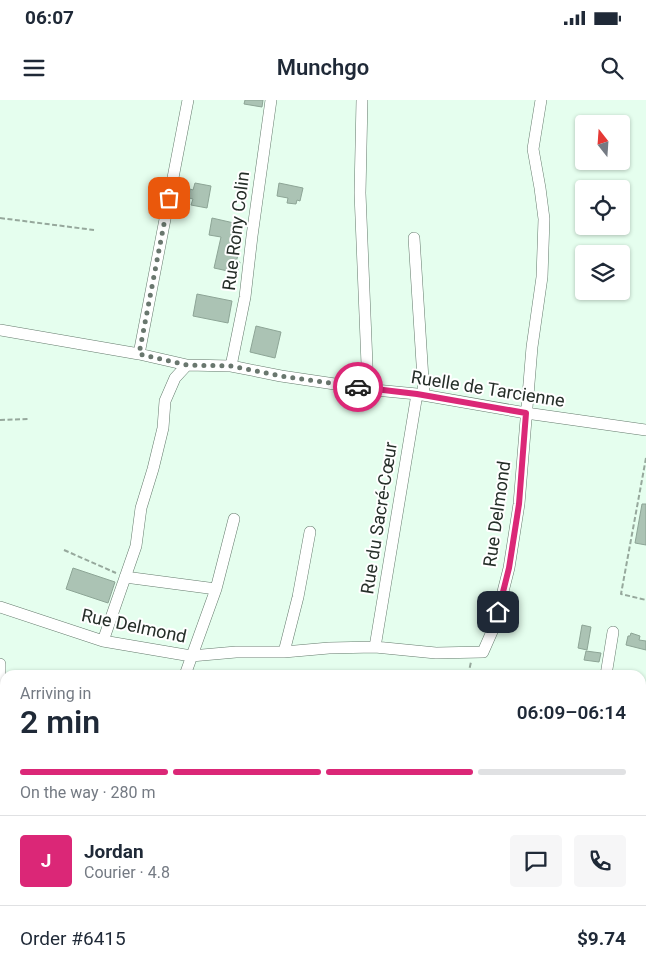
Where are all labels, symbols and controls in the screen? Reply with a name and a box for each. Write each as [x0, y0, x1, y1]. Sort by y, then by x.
text: 06:07 [25, 6, 74, 29]
icon: menu [20, 54, 48, 82]
icon: search [598, 54, 626, 82]
text: Munchgo [277, 55, 369, 80]
north arrow [575, 115, 630, 170]
map controls [575, 115, 630, 300]
street label: Rue Rony Colin [218, 170, 253, 292]
pin [148, 177, 190, 219]
button: locate [575, 180, 630, 235]
icon: bag [155, 184, 183, 212]
button: layers [575, 245, 630, 300]
courier [333, 362, 383, 412]
street label: Ruelle de Tarcienne [410, 366, 566, 411]
icon: car [344, 373, 372, 401]
street label: Rue du Sacré-Cœur [356, 440, 401, 596]
street label: Rue Delmond [479, 460, 514, 568]
pin [477, 591, 519, 633]
icon: home [484, 598, 512, 626]
street label: Rue Delmond [80, 604, 189, 647]
text: Arriving in [20, 684, 91, 703]
text: 06:09–06:14 [517, 701, 626, 724]
text: 2 min [20, 703, 100, 741]
text: On the way · 280 m [20, 783, 156, 802]
button: chat [510, 835, 562, 887]
button: phone [574, 835, 626, 887]
text: Jordan [84, 840, 144, 863]
text: J [41, 849, 51, 872]
text: Courier · 4.8 [84, 863, 170, 882]
text: Order #6415 [20, 927, 126, 950]
text: $9.74 [577, 927, 626, 950]

